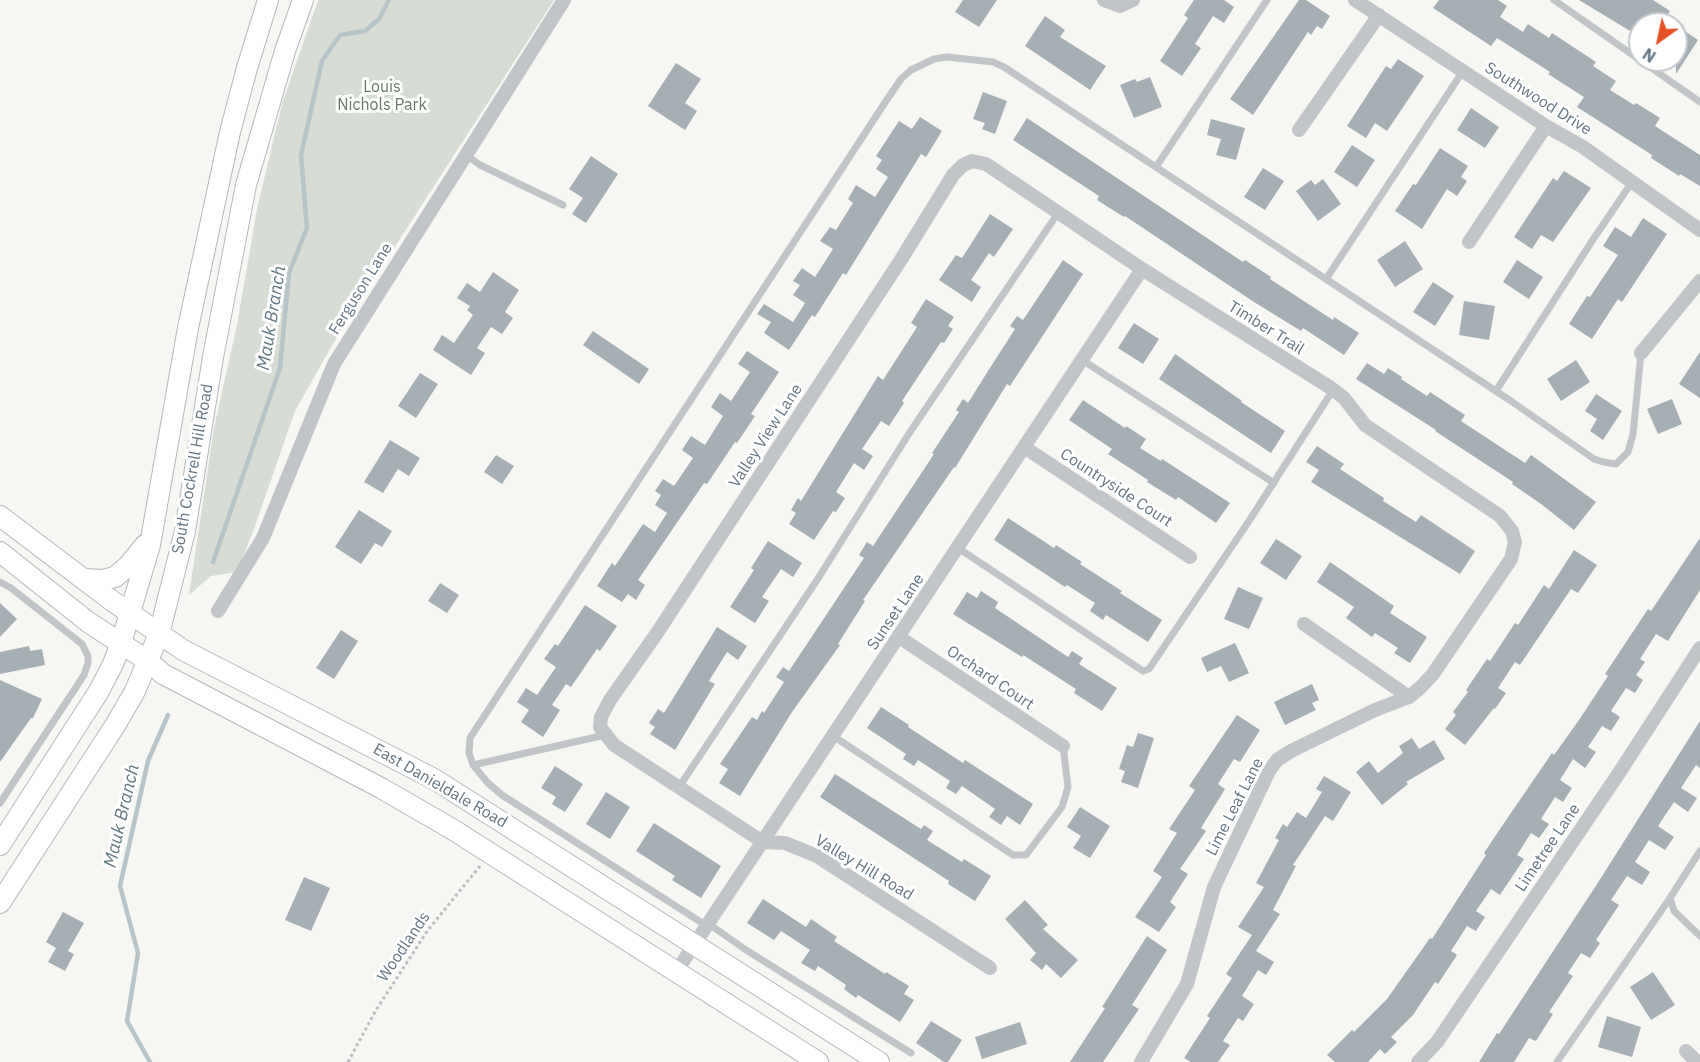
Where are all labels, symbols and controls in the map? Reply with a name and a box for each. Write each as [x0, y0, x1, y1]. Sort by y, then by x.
north arrow [1628, 12, 1688, 72]
text: N [1639, 44, 1660, 67]
street label: Southwood Drive [1481, 58, 1595, 140]
park label: Louis Nichols Park [337, 77, 427, 115]
street label: Ferguson Lane [325, 240, 397, 338]
water label: Mauk Branch [253, 264, 291, 372]
street label: Timber Trail [1224, 297, 1308, 359]
street label: Valley View Lane [725, 381, 807, 491]
street label: South Cockrell Hill Road [169, 382, 217, 556]
street label: Countryside Court [1056, 445, 1176, 531]
street label: Sunset Lane [863, 570, 929, 654]
street label: Orchard Court [943, 642, 1037, 714]
street label: East Danieldale Road [369, 740, 511, 832]
street label: Lime Leaf Lane [1202, 755, 1268, 859]
water label: Mauk Branch [100, 762, 144, 870]
street label: Limetree Lane [1512, 800, 1584, 896]
street label: Valley Hill Road [811, 831, 917, 905]
street label: Woodlands [374, 908, 434, 986]

